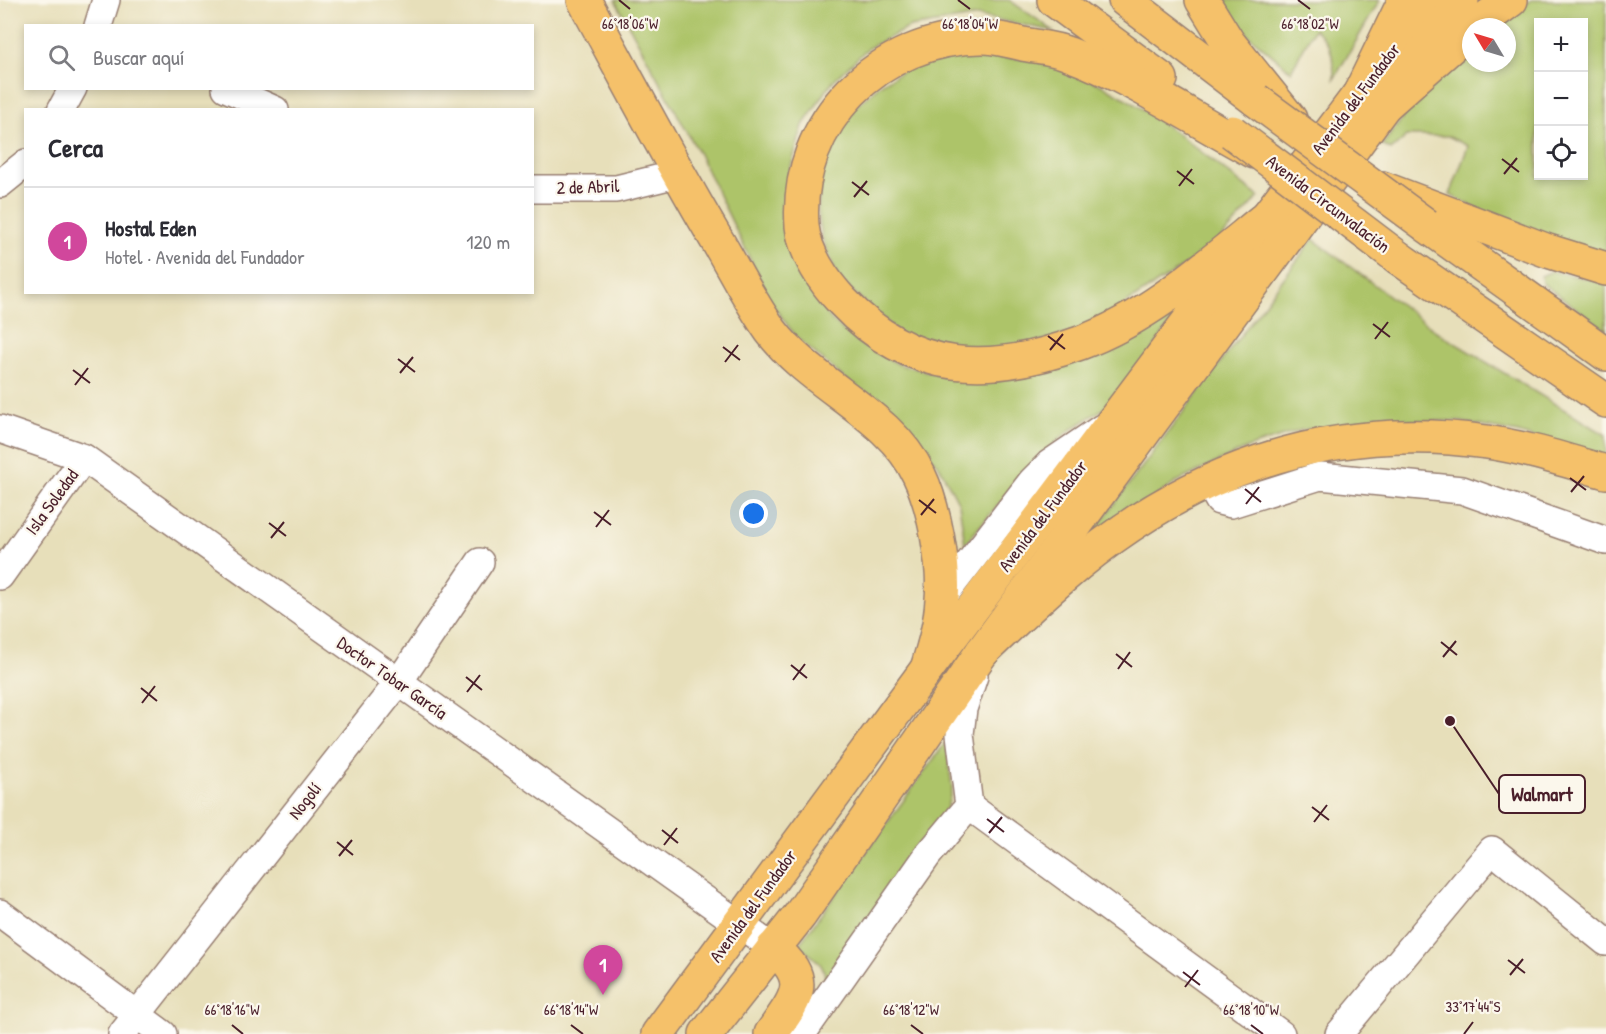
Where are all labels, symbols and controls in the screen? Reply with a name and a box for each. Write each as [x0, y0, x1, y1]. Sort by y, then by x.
text: 66°18'06"W [602, 13, 659, 34]
text: 66°18'04"W [942, 13, 999, 34]
text: 66°18'02"W [1281, 13, 1339, 34]
north arrow [1462, 18, 1516, 72]
map controls [1534, 18, 1588, 180]
button: + [1534, 18, 1588, 72]
search box [24, 24, 534, 90]
street label: Avenida del Fundador [1305, 38, 1406, 160]
icon: search [45, 41, 78, 74]
text: Buscar aquí [93, 42, 185, 72]
button: − [1534, 72, 1588, 126]
button: locate [1534, 126, 1588, 180]
text: Cerca [48, 130, 103, 165]
street label: Avenida Circunvalación [1261, 149, 1395, 258]
street label: 2 de Abril [556, 173, 620, 200]
text: Hostal Eden [105, 213, 197, 243]
text: 1 [64, 228, 71, 255]
text: 120 m [466, 228, 510, 255]
text: Hotel · Avenida del Fundador [105, 243, 305, 270]
street label: Avenida del Fundador [992, 455, 1093, 577]
street label: Isla Soledad [19, 464, 84, 540]
your location [739, 499, 768, 528]
street label: Doctor Tobar García [332, 630, 452, 725]
callout: Walmart [1499, 775, 1585, 813]
street label: Nogolí [282, 777, 327, 825]
text: Walmart [1511, 780, 1574, 807]
street label: Avenida del Fundador [703, 844, 802, 967]
pin: 1 [584, 946, 622, 995]
text: 33°17'44"S [1446, 996, 1501, 1017]
text: 66°18'16"W [204, 999, 260, 1020]
text: 66°18'14"W [544, 999, 599, 1020]
text: 66°18'12"W [883, 999, 940, 1020]
text: 66°18'10"W [1223, 999, 1280, 1020]

